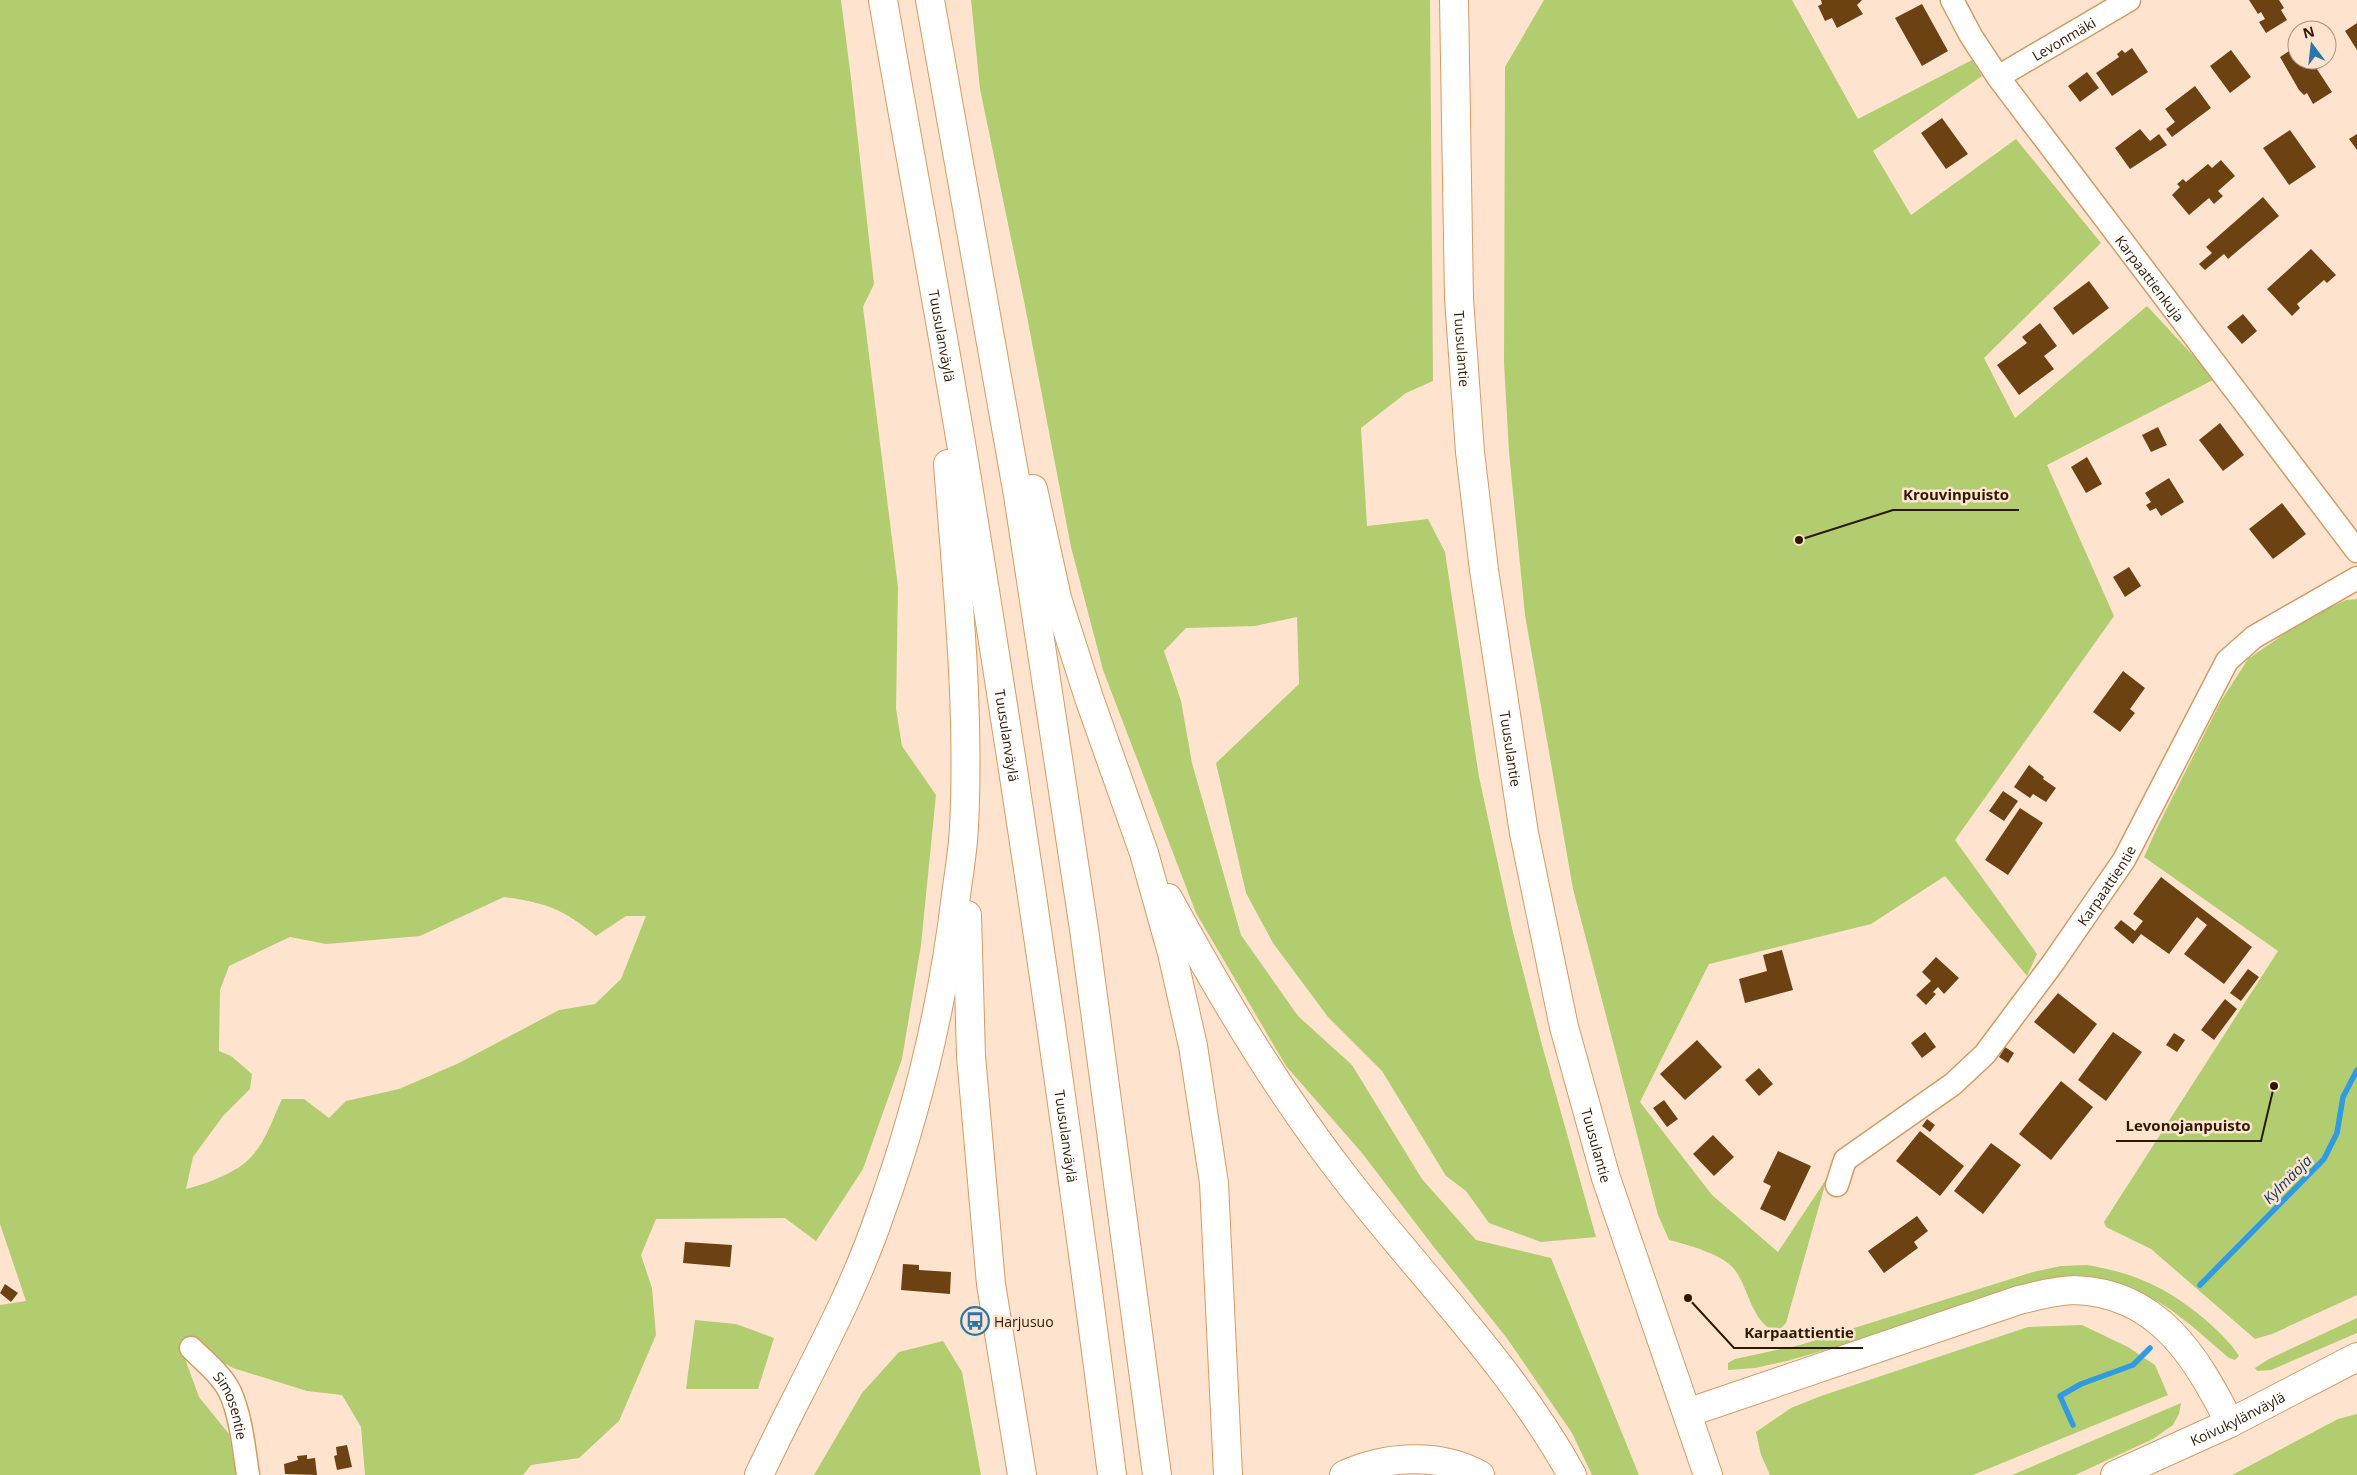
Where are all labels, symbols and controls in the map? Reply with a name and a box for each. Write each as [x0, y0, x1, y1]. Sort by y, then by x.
street label: Levonmäki [2028, 12, 2099, 65]
north arrow [2287, 20, 2337, 70]
text: N [2301, 21, 2316, 43]
street label: Karpaattienkuja [2111, 231, 2189, 325]
street label: Tuusulanväylä [925, 288, 960, 383]
street label: Tuusulantie [1450, 310, 1475, 388]
callout: Krouvinpuisto [1893, 480, 2019, 510]
text: Krouvinpuisto [1903, 484, 2009, 504]
street label: Tuusulanväylä [991, 688, 1024, 783]
street label: Tuusulantie [1496, 709, 1526, 788]
street label: Karpaattientie [2072, 842, 2140, 929]
street label: Tuusulanväylä [1051, 1089, 1083, 1184]
street label: Tuusulantie [1577, 1106, 1616, 1185]
callout: Levonojanpuisto [2116, 1111, 2261, 1141]
text: Levonojanpuisto [2126, 1115, 2250, 1135]
water label: Kylmäoja [2258, 1150, 2316, 1208]
bus stop icon: Harjusuo [960, 1306, 990, 1336]
place label: Harjusuo [994, 1312, 1054, 1331]
callout: Karpaattientie [1734, 1318, 1863, 1348]
text: Karpaattientie [1744, 1322, 1854, 1342]
street label: Simosentie [210, 1367, 252, 1441]
street label: Koivukylänväylä [2187, 1387, 2288, 1449]

